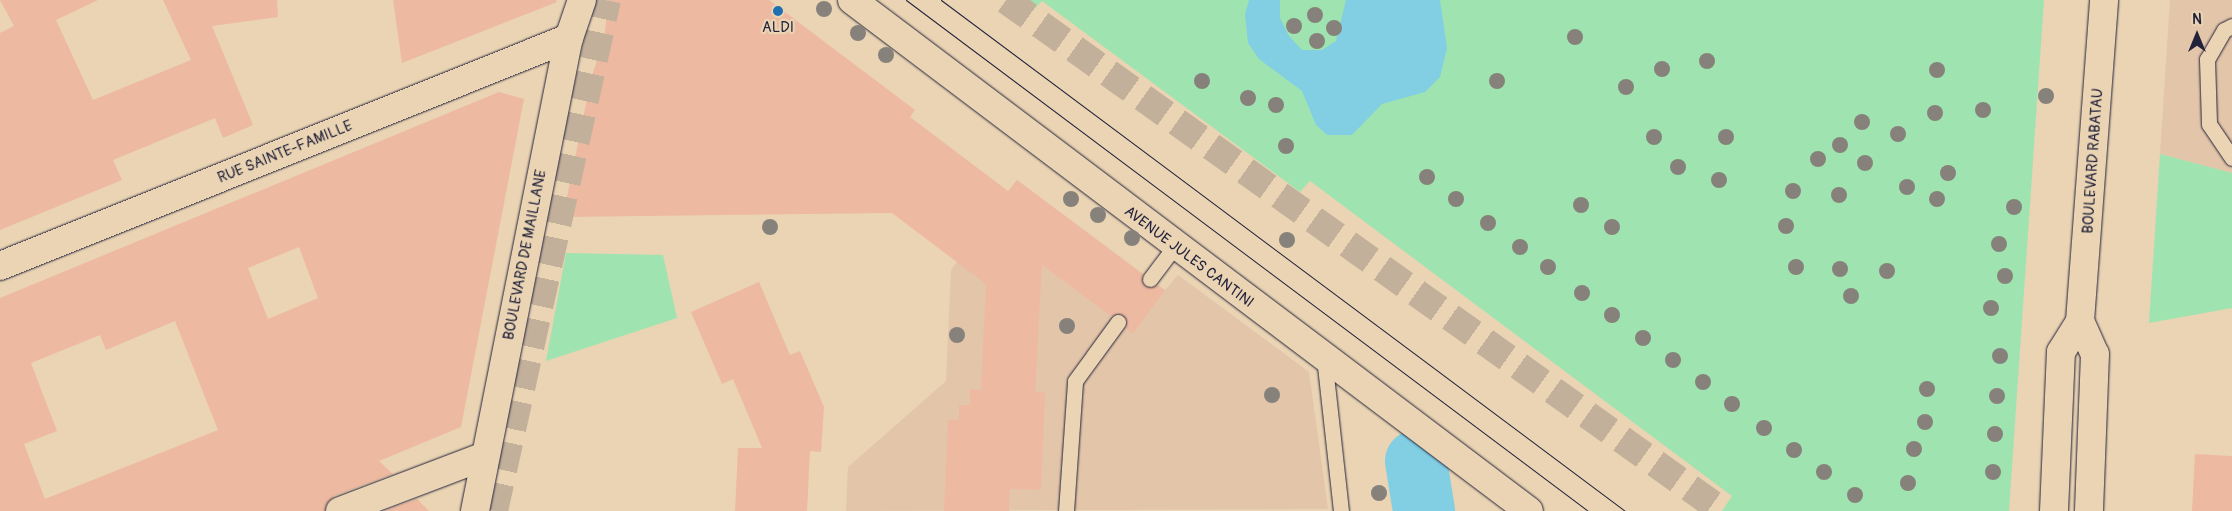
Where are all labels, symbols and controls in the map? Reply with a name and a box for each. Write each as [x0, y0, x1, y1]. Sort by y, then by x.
marker: ALDI [772, 5, 784, 17]
north arrow [2172, 10, 2222, 60]
text: N [2192, 11, 2202, 28]
place label: ALDI [762, 19, 794, 37]
street label: BOULEVARD RABATAU [2079, 88, 2107, 234]
street label: RUE SAINTE-FAMILLE [215, 117, 355, 187]
street label: BOULEVARD DE MAILLANE [500, 168, 550, 342]
street label: AVENUE JULES CANTINI [1121, 202, 1257, 312]

